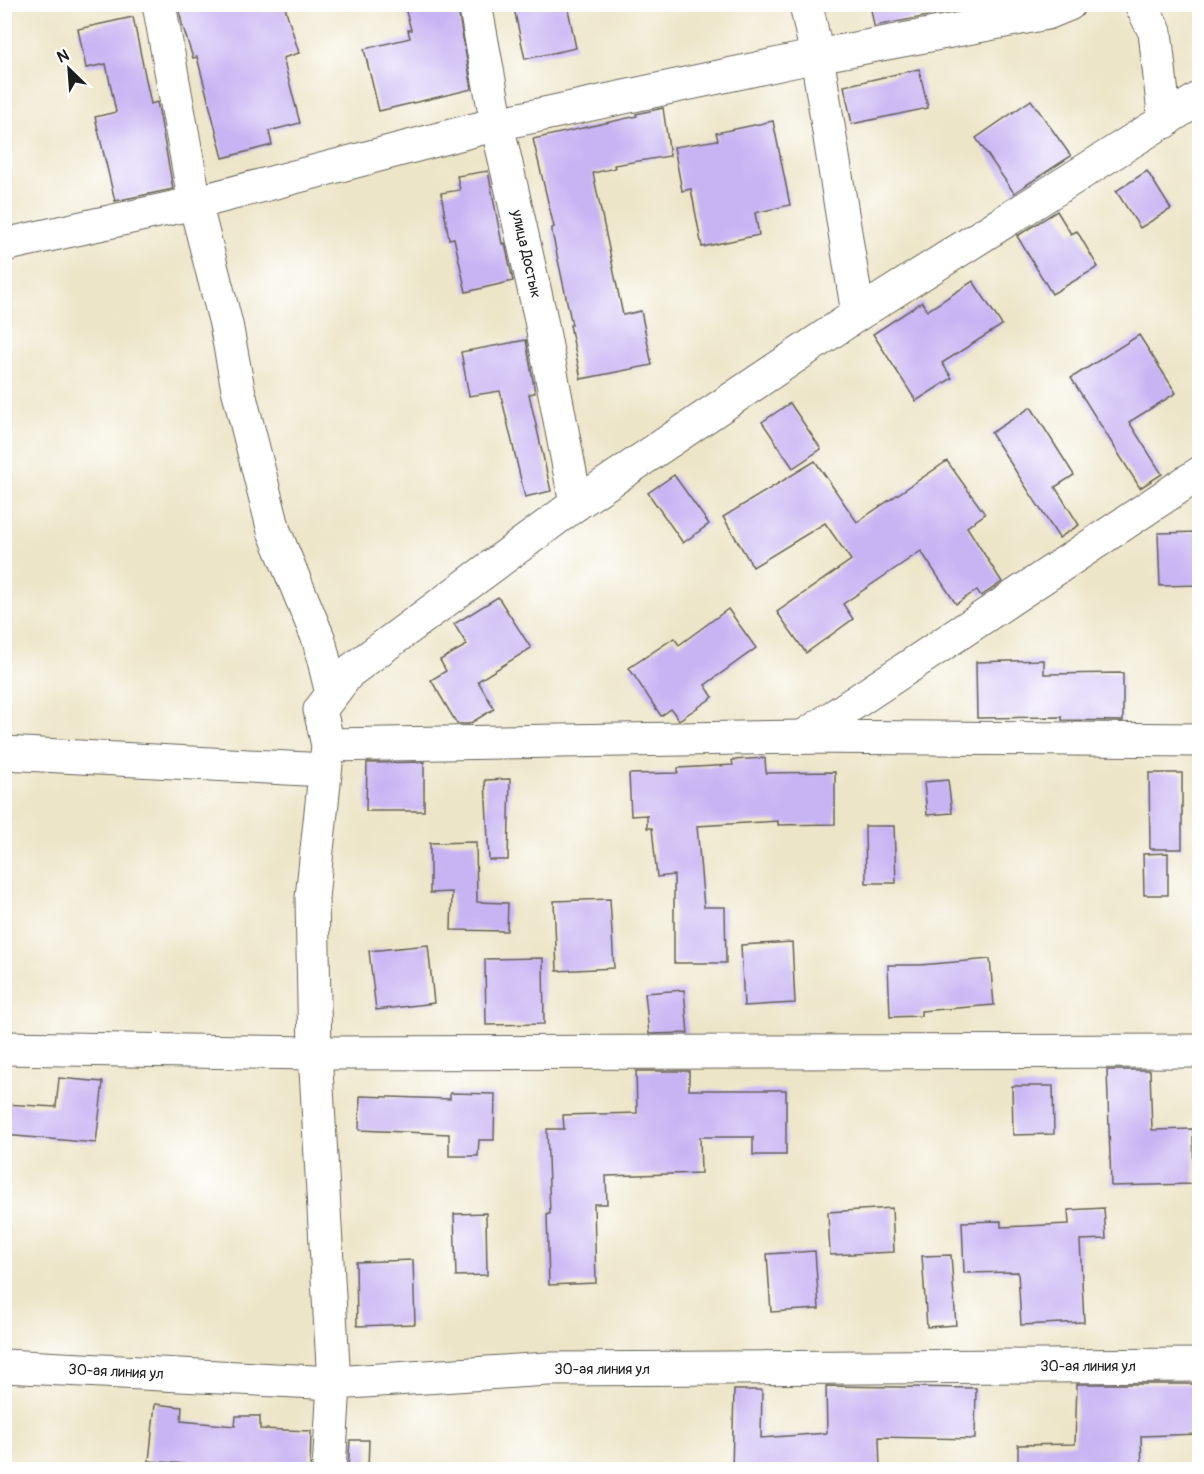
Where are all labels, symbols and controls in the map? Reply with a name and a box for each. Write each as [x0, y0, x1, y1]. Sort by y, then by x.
north arrow [39, 39, 99, 99]
text: N [54, 45, 72, 68]
street label: улица Достык [506, 207, 545, 300]
street label: 30-ая линия ул [1040, 1357, 1136, 1376]
street label: 30-ая линия ул [68, 1360, 164, 1384]
street label: 30-ая линия ул [554, 1360, 650, 1379]

